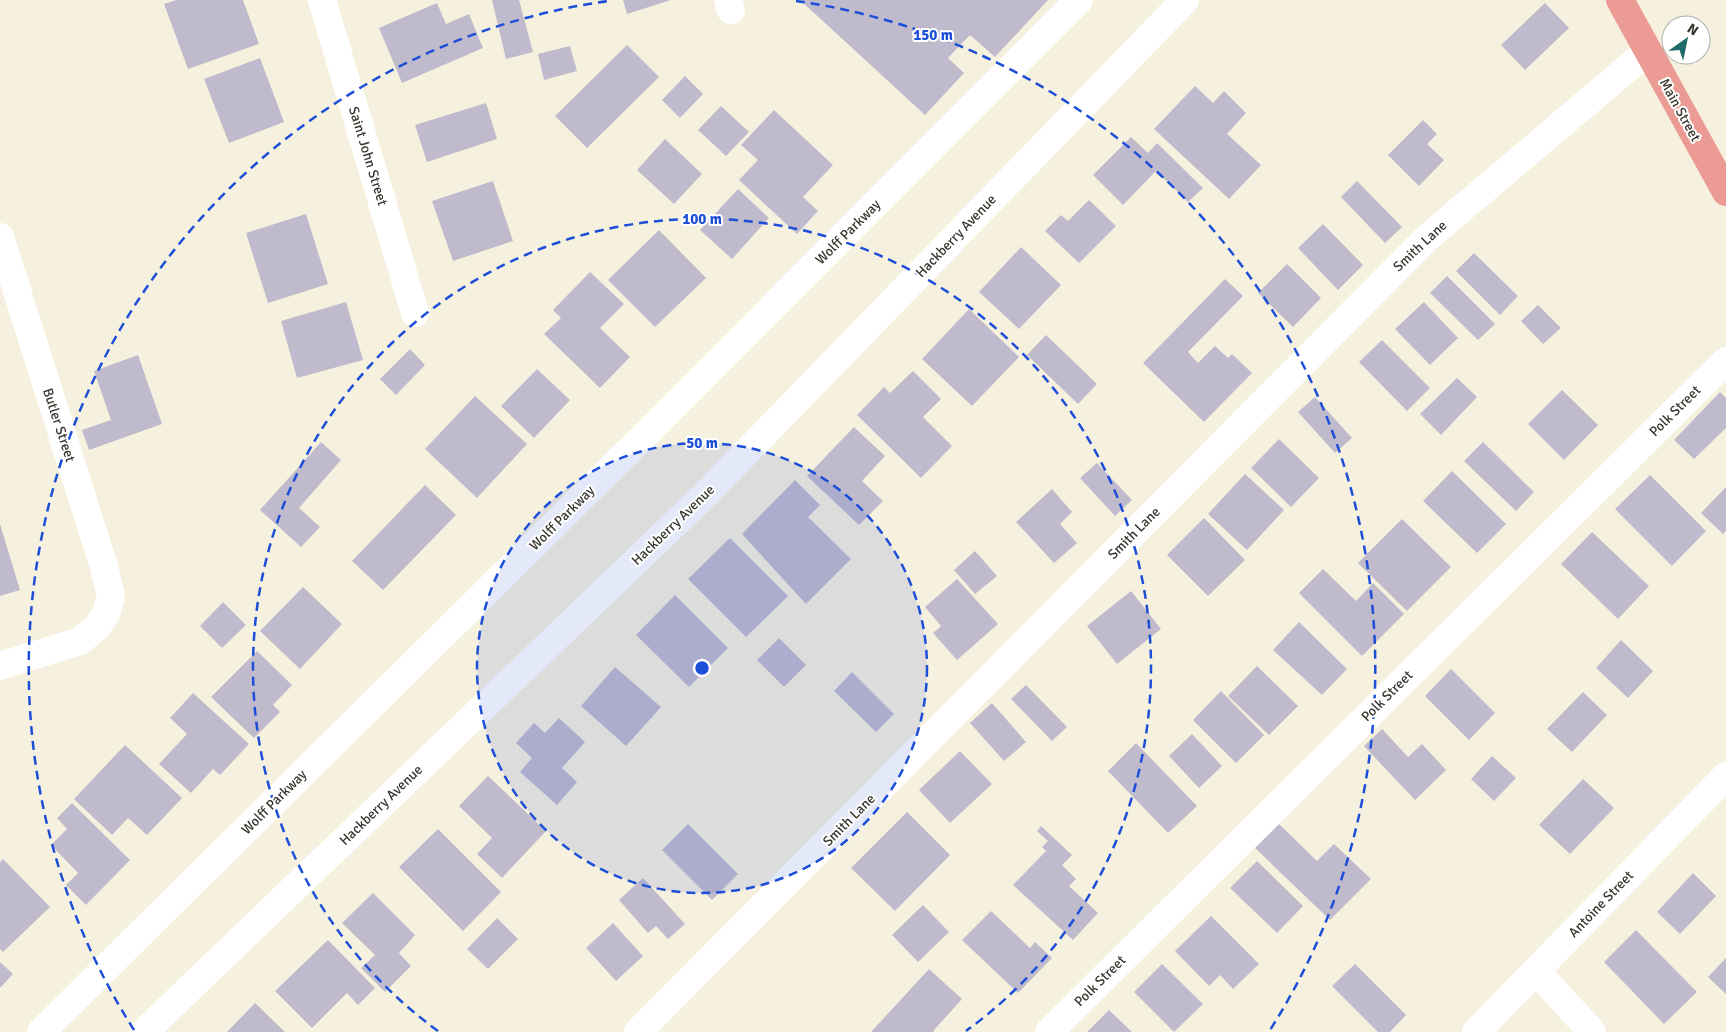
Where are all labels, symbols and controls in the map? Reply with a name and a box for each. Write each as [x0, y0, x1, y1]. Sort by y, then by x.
north arrow [1661, 15, 1711, 65]
text: N [1684, 20, 1702, 39]
text: 150 m [913, 26, 953, 44]
street label: Main Street [1656, 76, 1704, 145]
street label: Saint John Street [345, 104, 391, 208]
street label: Hackberry Avenue [912, 191, 1000, 281]
street label: Wolff Parkway [812, 196, 884, 268]
text: 100 m [682, 210, 722, 228]
street label: Smith Lane [1390, 217, 1450, 275]
street label: Polk Street [1646, 382, 1704, 440]
street label: Butler Street [39, 386, 79, 464]
text: 50 m [686, 434, 718, 452]
street label: Hackberry Avenue [628, 481, 718, 569]
street label: Wolff Parkway [526, 482, 598, 554]
street label: Smith Lane [1104, 503, 1164, 563]
centre of rings [693, 659, 711, 677]
street label: Polk Street [1358, 667, 1416, 725]
street label: Hackberry Avenue [336, 761, 426, 849]
street label: Wolff Parkway [238, 766, 310, 838]
street label: Smith Lane [819, 790, 879, 850]
street label: Antoine Street [1565, 867, 1637, 941]
street label: Polk Street [1071, 952, 1129, 1010]

